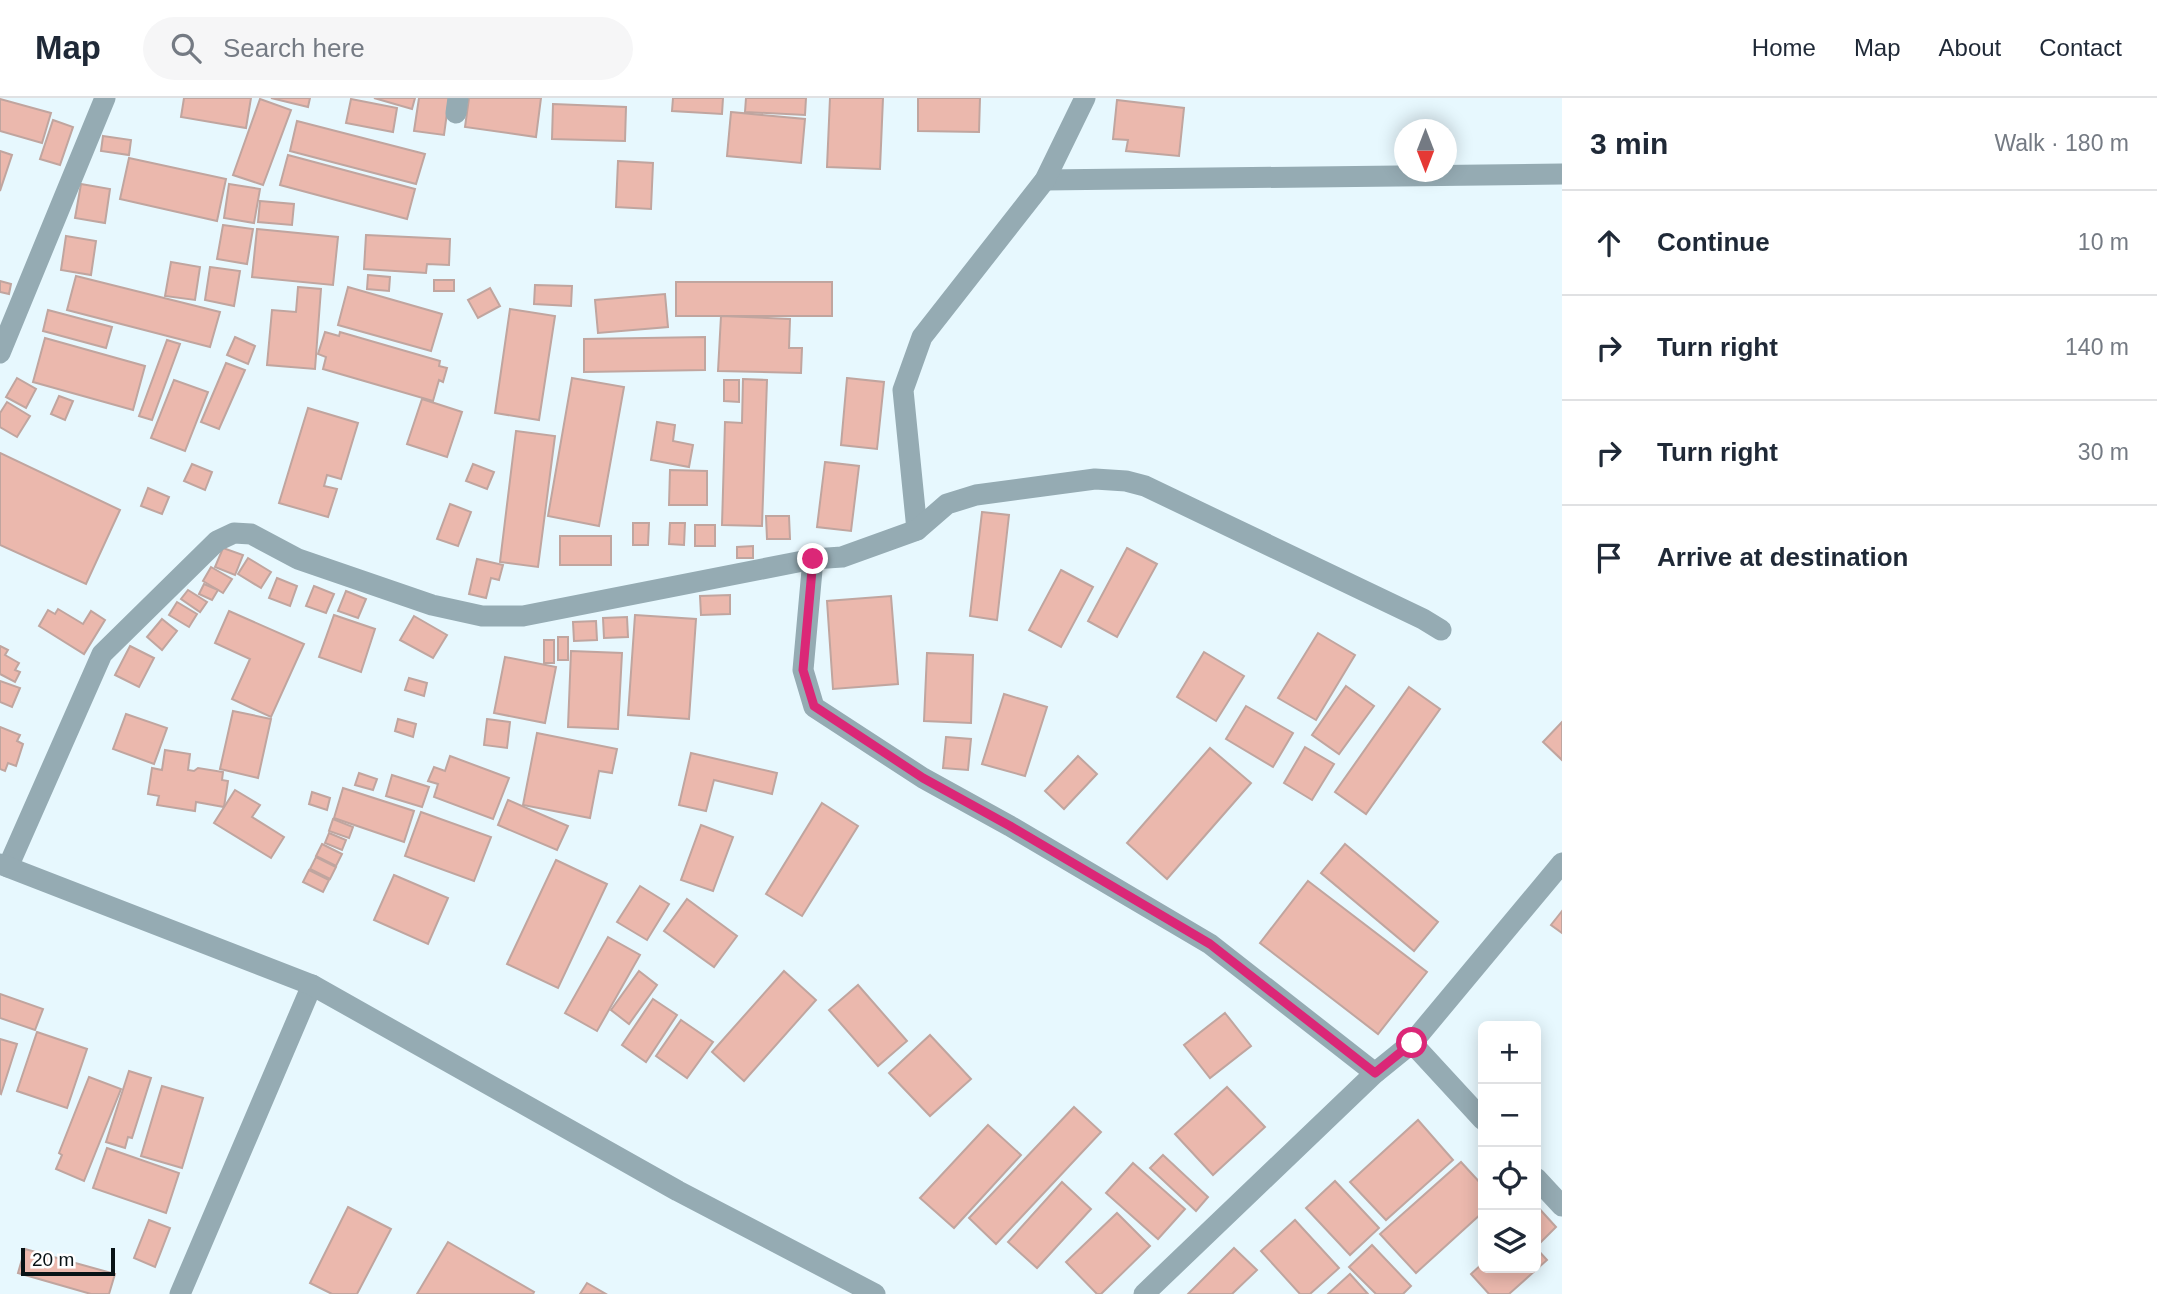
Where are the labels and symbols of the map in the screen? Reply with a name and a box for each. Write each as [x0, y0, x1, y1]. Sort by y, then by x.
north arrow [1394, 119, 1457, 182]
route end [797, 543, 828, 574]
route start [1396, 1027, 1427, 1058]
scale bar [21, 1245, 116, 1277]

